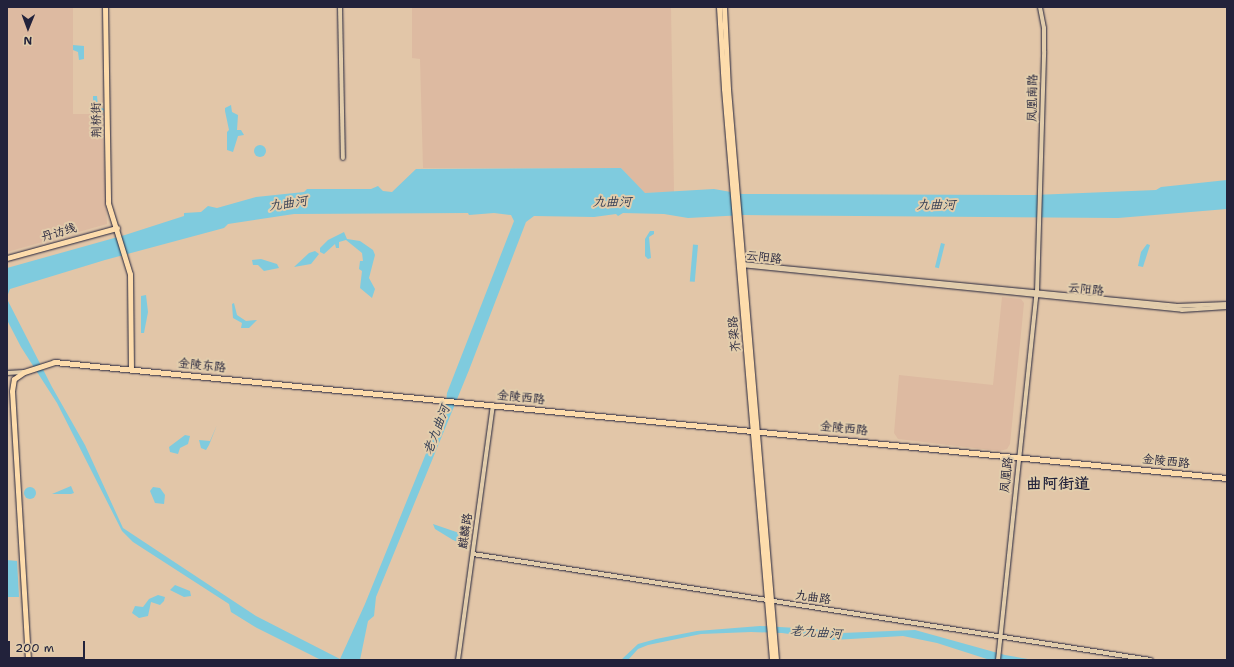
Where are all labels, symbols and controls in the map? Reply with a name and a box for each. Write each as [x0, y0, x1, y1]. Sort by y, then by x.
north arrow [8, 8, 48, 48]
text: N [23, 33, 32, 48]
street label: 凤凰南路 [1025, 74, 1041, 122]
street label: 荆桥街 [89, 102, 105, 138]
water label: 九曲河 [268, 194, 308, 214]
water label: 九曲河 [593, 194, 631, 210]
water label: 九曲河 [917, 197, 955, 213]
street label: 丹访线 [40, 221, 78, 245]
street label: 云阳路 [745, 249, 783, 267]
street label: 云阳路 [1067, 281, 1105, 299]
street label: 齐梁路 [726, 315, 744, 353]
street label: 金陵东路 [177, 356, 227, 376]
street label: 金陵西路 [496, 388, 546, 408]
water label: 老九曲河 [420, 403, 454, 457]
street label: 金陵西路 [819, 419, 869, 439]
street label: 金陵西路 [1141, 452, 1191, 472]
street label: 凤凰路 [998, 456, 1016, 494]
district label: 曲阿街道 [1026, 474, 1090, 494]
street label: 麒麟路 [456, 512, 476, 550]
street label: 九曲路 [794, 588, 832, 608]
water label: 老九曲河 [790, 623, 842, 643]
scale bar [10, 633, 87, 659]
text: 200 m [15, 640, 54, 656]

